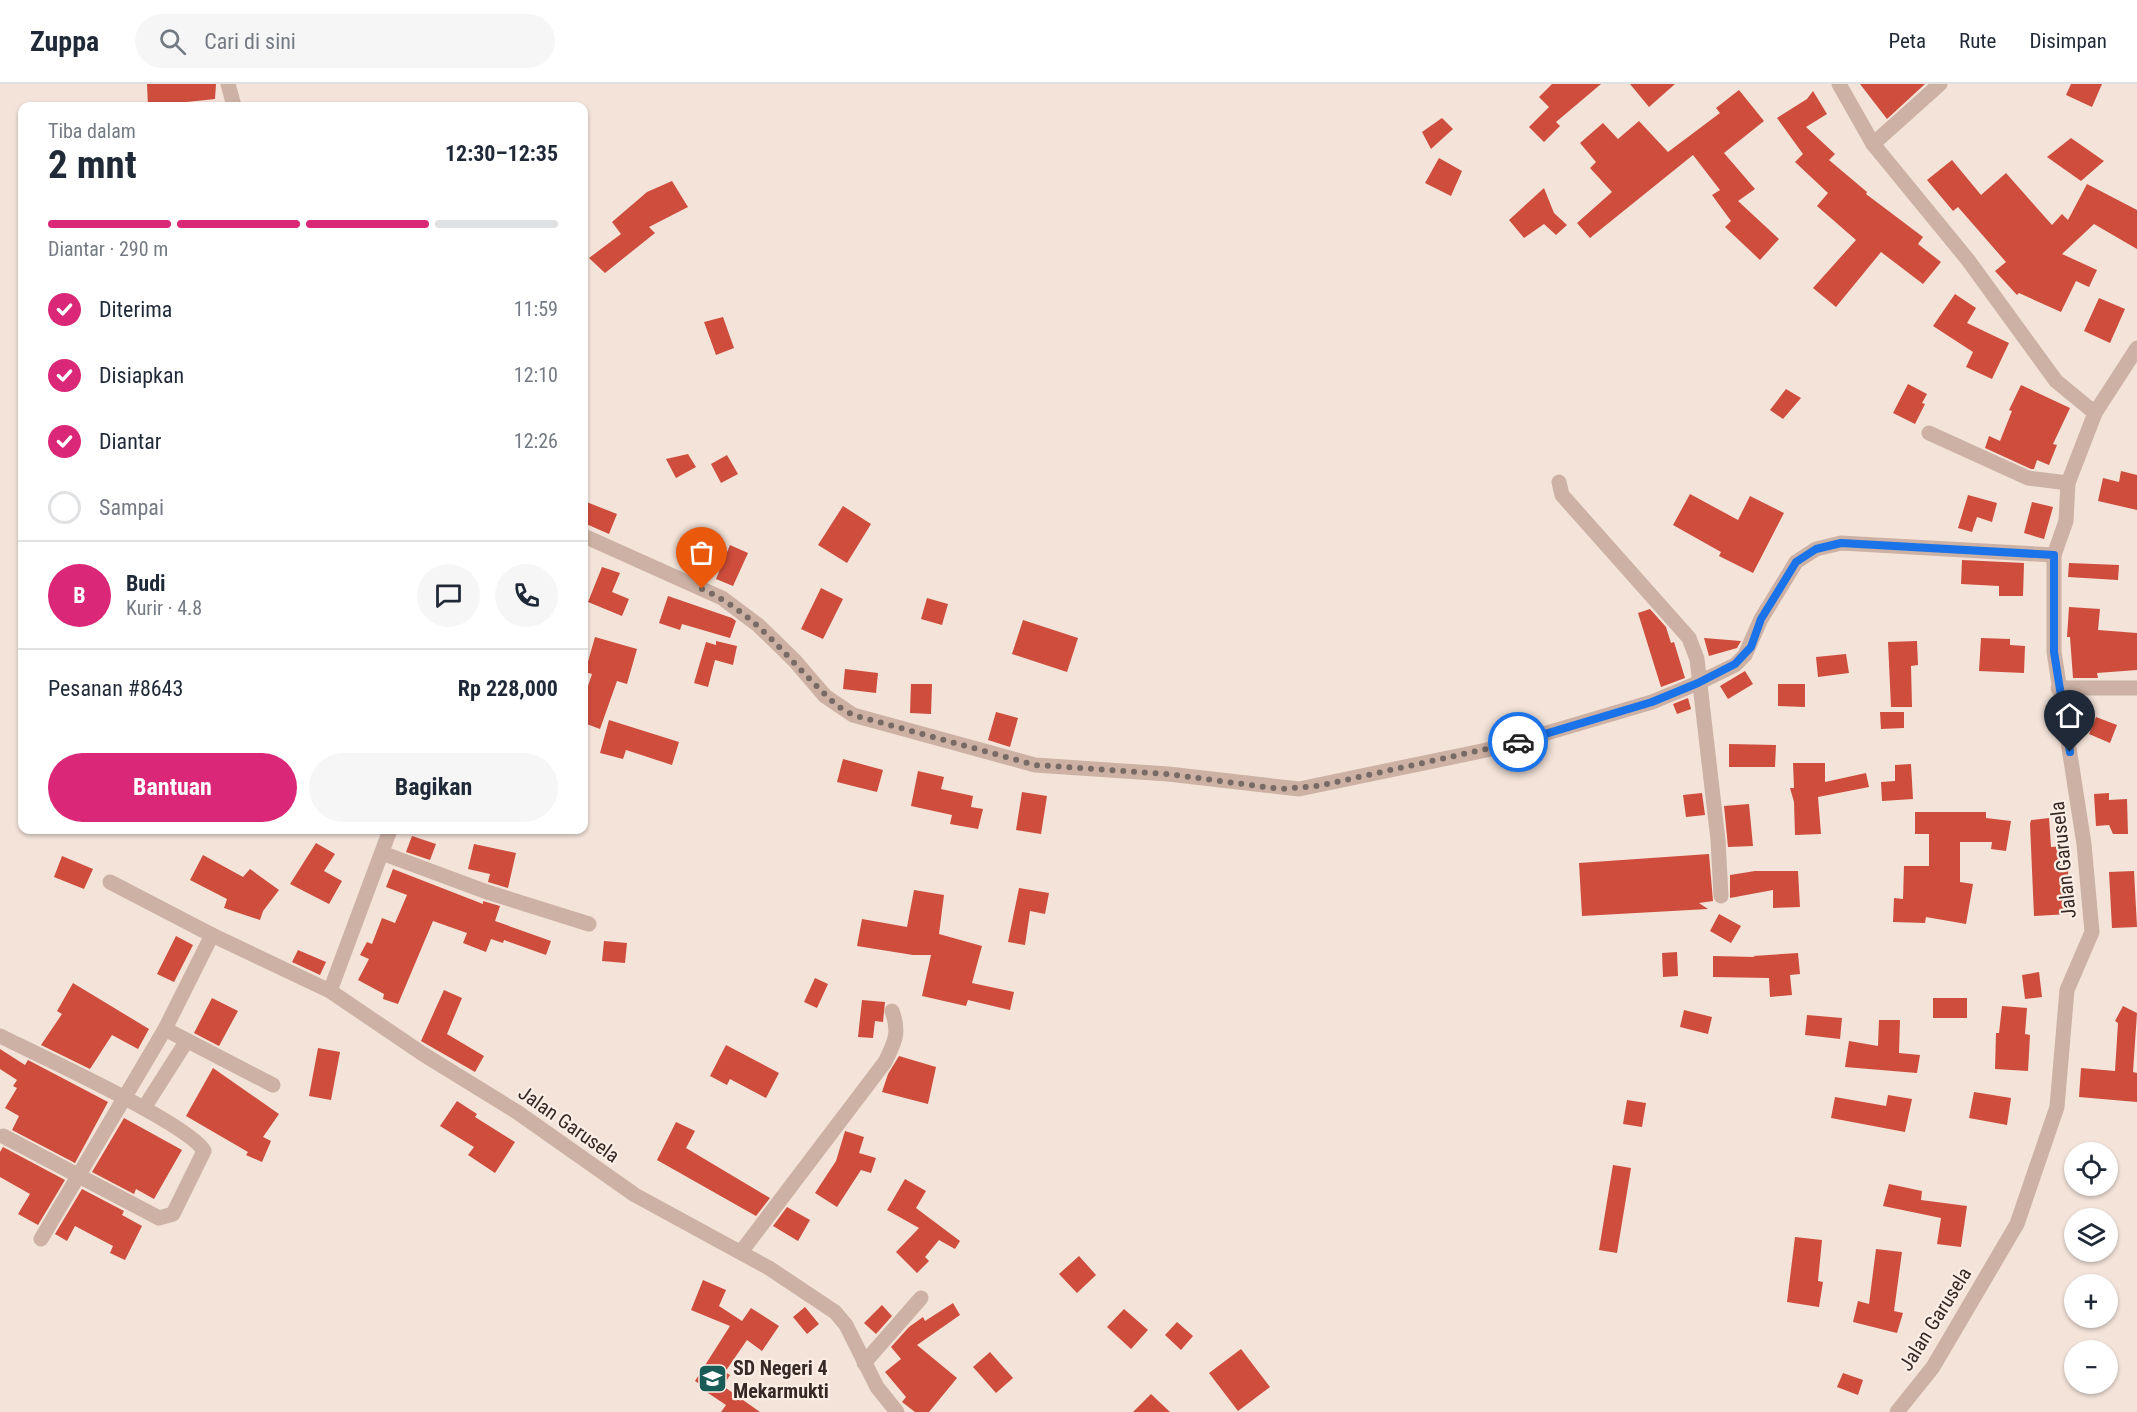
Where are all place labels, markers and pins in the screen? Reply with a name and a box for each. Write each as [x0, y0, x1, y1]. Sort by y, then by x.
pin [676, 527, 727, 589]
pin [2044, 690, 2095, 752]
place label: SD Negeri 4 Mekarmukti [733, 1356, 829, 1403]
school or university icon: SD Negeri 4 Mekarmukti [696, 1363, 728, 1395]

